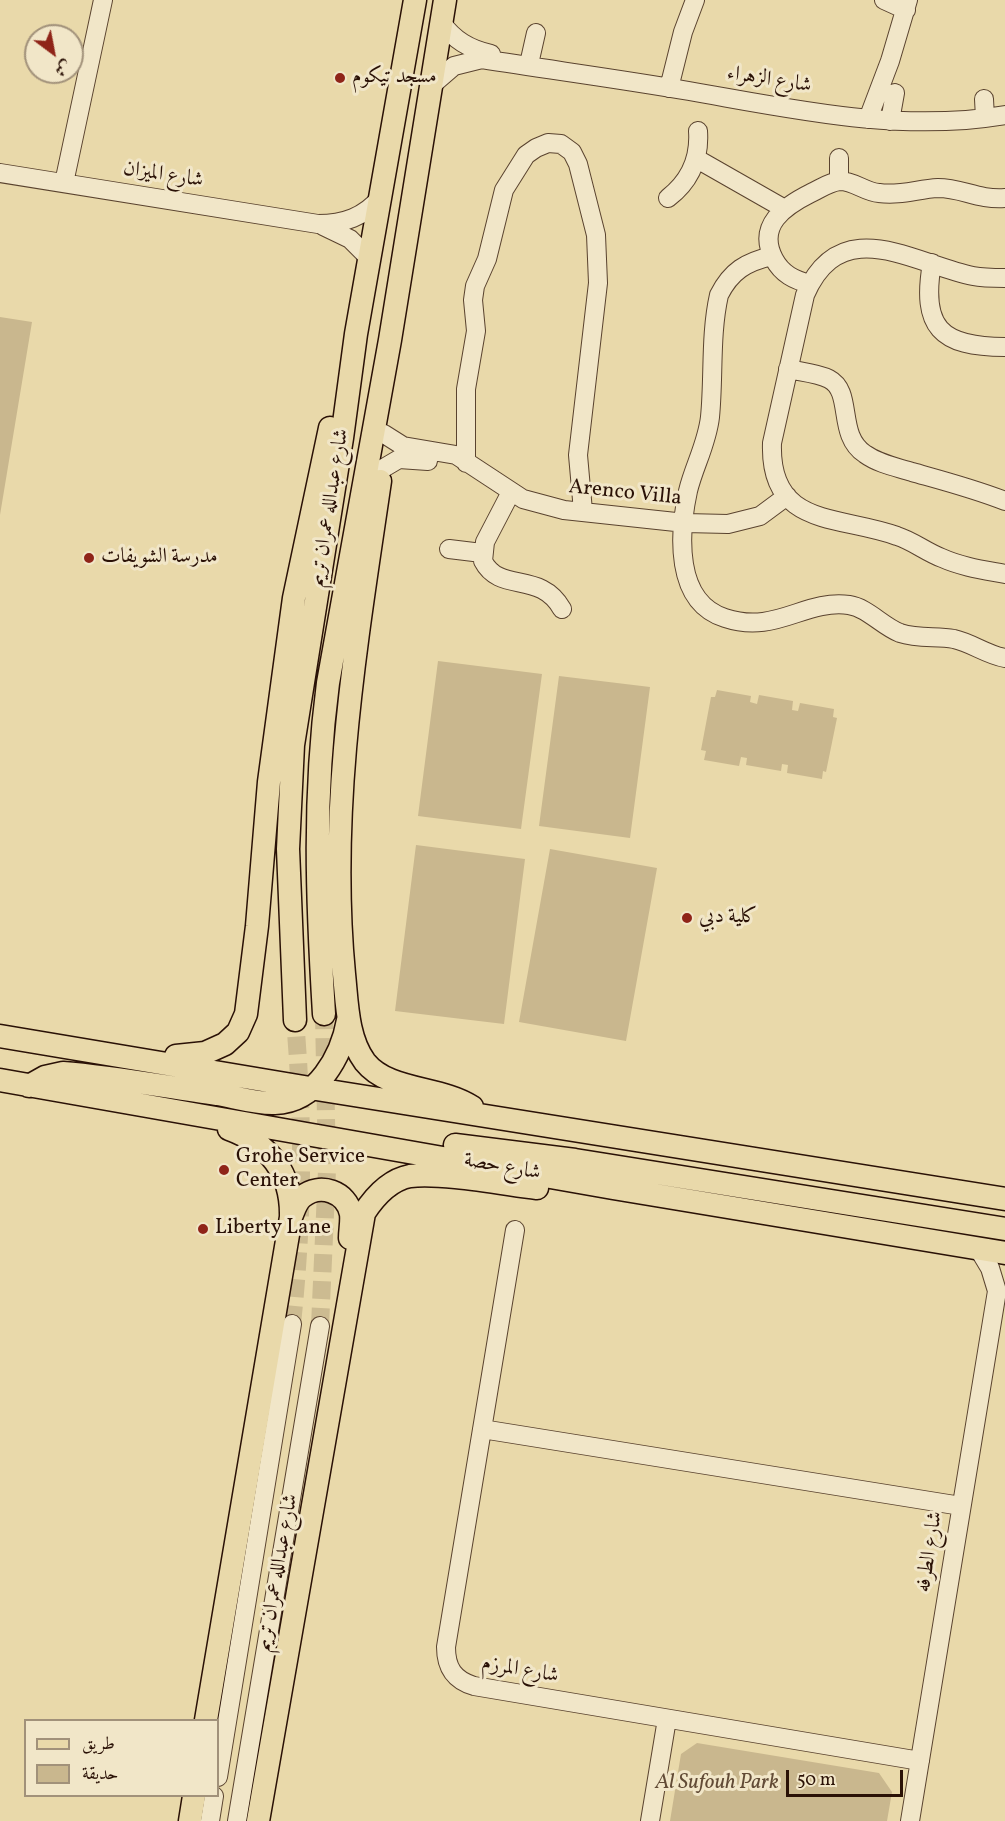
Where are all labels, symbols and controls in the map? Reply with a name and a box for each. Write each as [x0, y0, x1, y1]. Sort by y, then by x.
north arrow [24, 24, 84, 84]
text: ش [50, 54, 75, 81]
street label: شارع الزهراء [725, 62, 813, 100]
place label: مسجد تيكوم [352, 65, 437, 91]
marker: مسجد تيكوم [333, 71, 347, 85]
street label: شارع الميزان [121, 157, 205, 195]
street label: شارع عبدالله عمران تريم [306, 427, 356, 589]
street label: Arenco Villa [567, 476, 683, 512]
place label: مدرسة الشويفات [101, 545, 218, 571]
marker: مدرسة الشويفات [82, 551, 96, 565]
place label: كلية دبي [699, 905, 757, 931]
marker: كلية دبي [680, 911, 694, 925]
place label: Grohe Service Center [236, 1145, 365, 1195]
street label: شارع حصة [462, 1149, 542, 1187]
marker: Grohe Service Center [217, 1163, 231, 1177]
place label: Liberty Lane [215, 1216, 331, 1242]
marker: Liberty Lane [196, 1222, 210, 1236]
street label: شارع عبدالله عمران تريم [253, 1492, 305, 1654]
street label: شارع الطرفه [912, 1510, 950, 1594]
street label: شارع المرزم [480, 1652, 560, 1690]
legend [24, 1719, 219, 1797]
text: طريق [82, 1732, 115, 1757]
scale bar [789, 1758, 906, 1796]
text: حديقة [82, 1762, 118, 1787]
text: 50 m [797, 1768, 836, 1793]
park label: Al Sufouh Park [655, 1771, 779, 1797]

